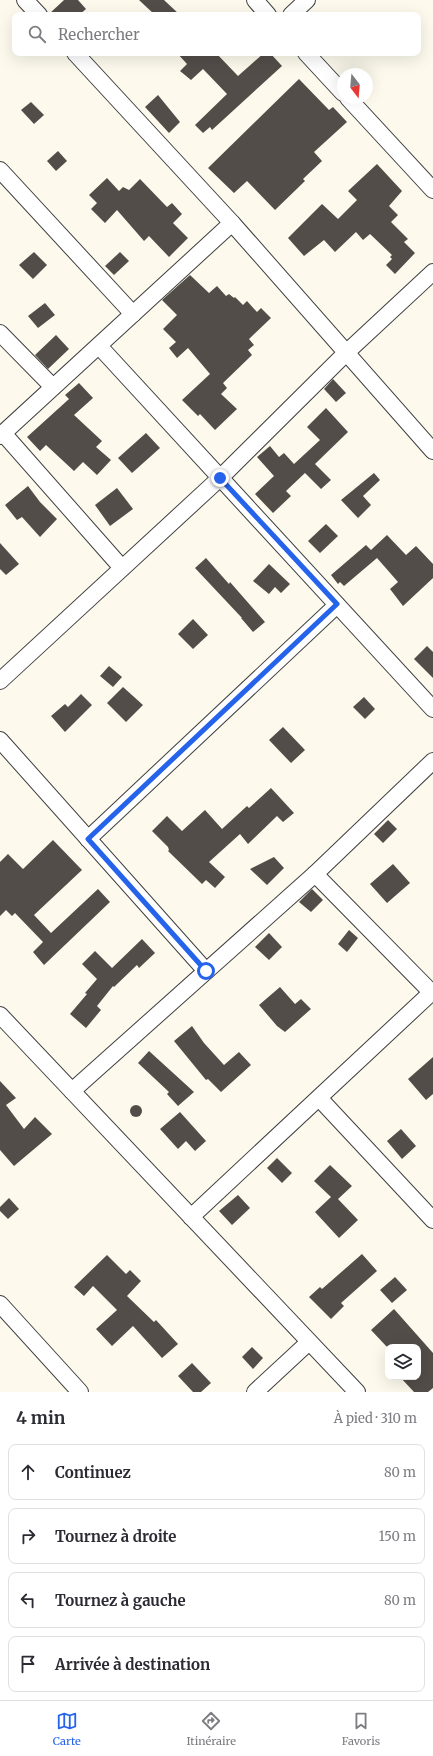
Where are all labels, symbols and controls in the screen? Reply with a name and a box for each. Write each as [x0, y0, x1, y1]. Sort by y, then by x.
search box [12, 12, 421, 56]
icon: search [26, 23, 48, 45]
text: Rechercher [58, 25, 140, 44]
north arrow [337, 68, 373, 104]
route end [211, 469, 229, 487]
route start [197, 962, 215, 980]
map controls [385, 1344, 421, 1380]
button: layers [385, 1344, 421, 1380]
text: 4 min [16, 1407, 65, 1429]
text: À pied · 310 m [334, 1410, 417, 1427]
icon: ahead [17, 1461, 39, 1483]
text: Continuez [55, 1463, 131, 1482]
text: 80 m [384, 1464, 416, 1481]
icon: right [17, 1525, 39, 1547]
text: Tournez à droite [55, 1527, 176, 1546]
text: 150 m [379, 1528, 416, 1545]
icon: left [17, 1589, 39, 1611]
text: Tournez à gauche [55, 1591, 186, 1610]
text: 80 m [384, 1592, 416, 1609]
icon: arrive [17, 1653, 39, 1675]
text: Arrivée à destination [55, 1655, 210, 1674]
tab: Carte [53, 1710, 81, 1748]
tab: Itinéraire [187, 1710, 236, 1748]
tab: Favoris [342, 1710, 380, 1748]

